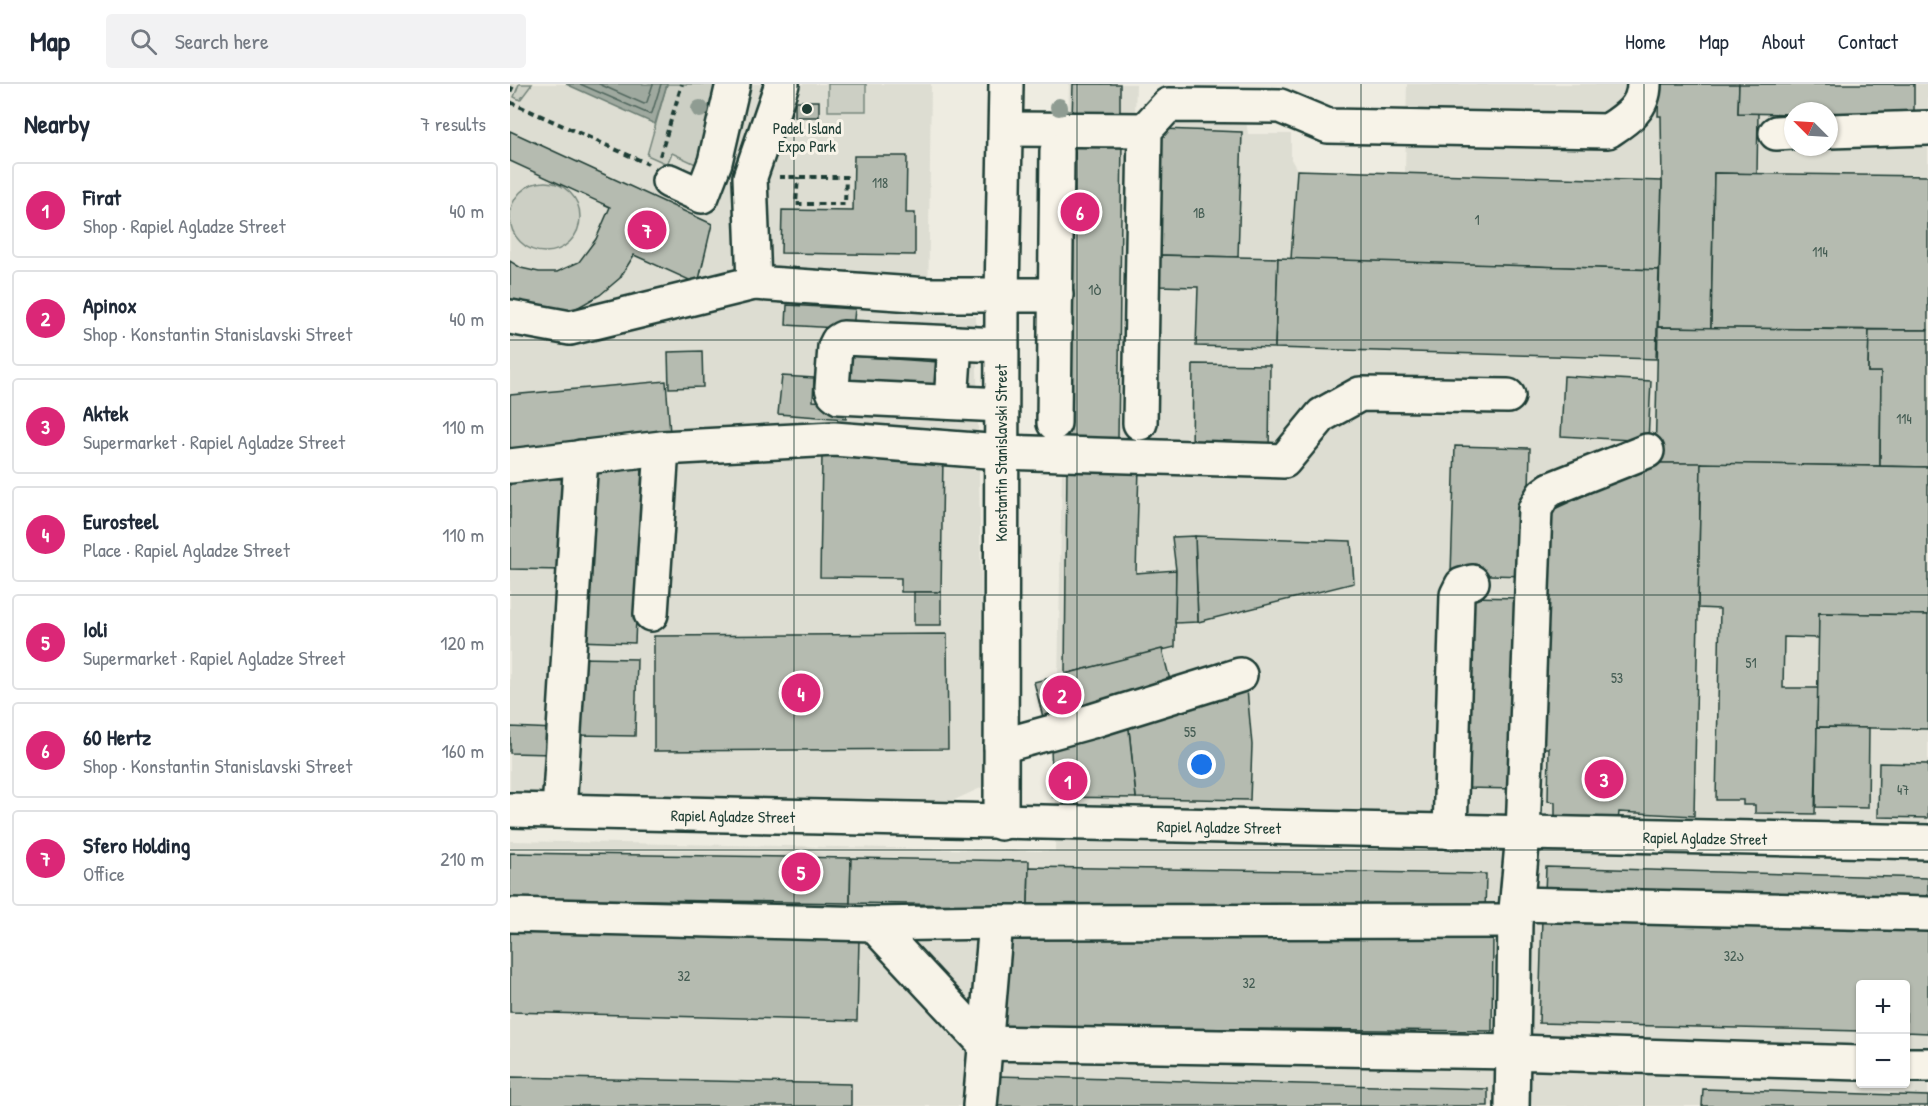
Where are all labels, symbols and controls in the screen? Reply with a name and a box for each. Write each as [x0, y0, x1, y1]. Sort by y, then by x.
search box [106, 14, 526, 68]
text: Map [30, 22, 70, 60]
icon: search [127, 25, 160, 58]
text: Search here [175, 26, 269, 56]
text: Home [1625, 27, 1666, 56]
text: Map [1699, 27, 1729, 56]
text: About [1762, 27, 1805, 56]
text: Contact [1838, 27, 1898, 56]
marker: Padel Island Expo Park [800, 102, 814, 116]
north arrow [1784, 102, 1838, 156]
text: Nearby [24, 106, 90, 141]
text: 7 results [420, 110, 486, 137]
place label: Padel Island Expo Park [773, 117, 841, 157]
house number: 118 [872, 173, 888, 192]
text: Firat [83, 182, 121, 212]
pin: 6 [1060, 190, 1100, 234]
text: 1 [42, 197, 49, 224]
text: 40 m [449, 197, 484, 224]
house number: 1B [1193, 203, 1205, 222]
pin: 7 [628, 208, 666, 252]
house number: 1 [1474, 210, 1480, 229]
text: Shop · Rapiel Agladze Street [83, 212, 286, 239]
house number: 114 [1812, 242, 1828, 261]
house number: 1ბ [1088, 280, 1102, 299]
text: Apinox [83, 290, 137, 320]
text: 2 [41, 305, 50, 332]
text: 40 m [449, 305, 484, 332]
text: Shop · Konstantin Stanislavski Street [83, 320, 352, 347]
street label: Konstantin Stanislavski Street [990, 364, 1012, 542]
text: Aktek [83, 398, 128, 428]
house number: 114 [1896, 409, 1912, 428]
text: 3 [41, 413, 50, 440]
text: 110 m [442, 413, 484, 440]
text: Supermarket · Rapiel Agladze Street [83, 428, 345, 455]
text: Eurosteel [83, 506, 158, 536]
text: 4 [42, 521, 49, 548]
text: 110 m [442, 521, 484, 548]
text: Place · Rapiel Agladze Street [83, 536, 290, 563]
text: Ioli [83, 614, 108, 644]
text: 5 [41, 629, 50, 656]
text: 120 m [440, 629, 484, 656]
text: Supermarket · Rapiel Agladze Street [83, 644, 345, 671]
house number: 51 [1745, 653, 1757, 672]
house number: 53 [1611, 668, 1623, 687]
pin: 4 [782, 670, 820, 716]
pin: 2 [1042, 672, 1082, 718]
text: 60 Hertz [83, 722, 151, 752]
house number: 55 [1184, 722, 1196, 741]
text: 6 [42, 737, 49, 764]
text: 160 m [442, 737, 484, 764]
your location [1187, 750, 1216, 779]
text: Shop · Konstantin Stanislavski Street [83, 752, 352, 779]
pin: 3 [1584, 756, 1624, 802]
pin: 1 [1048, 758, 1088, 804]
house number: 47 [1897, 780, 1909, 799]
street label: Rapiel Agladze Street [671, 804, 796, 828]
street label: Rapiel Agladze Street [1157, 815, 1282, 839]
street label: Rapiel Agladze Street [1643, 826, 1768, 850]
text: Sfero Holding [83, 830, 190, 860]
text: 7 [41, 845, 50, 872]
text: 210 m [440, 845, 484, 872]
pin: 5 [782, 850, 820, 894]
text: Office [83, 860, 125, 887]
house number: 32ა [1724, 946, 1744, 965]
house number: 32 [678, 966, 691, 985]
house number: 32 [1243, 973, 1256, 992]
map controls [1856, 980, 1910, 1088]
button: + [1856, 980, 1910, 1034]
button: − [1856, 1034, 1910, 1088]

